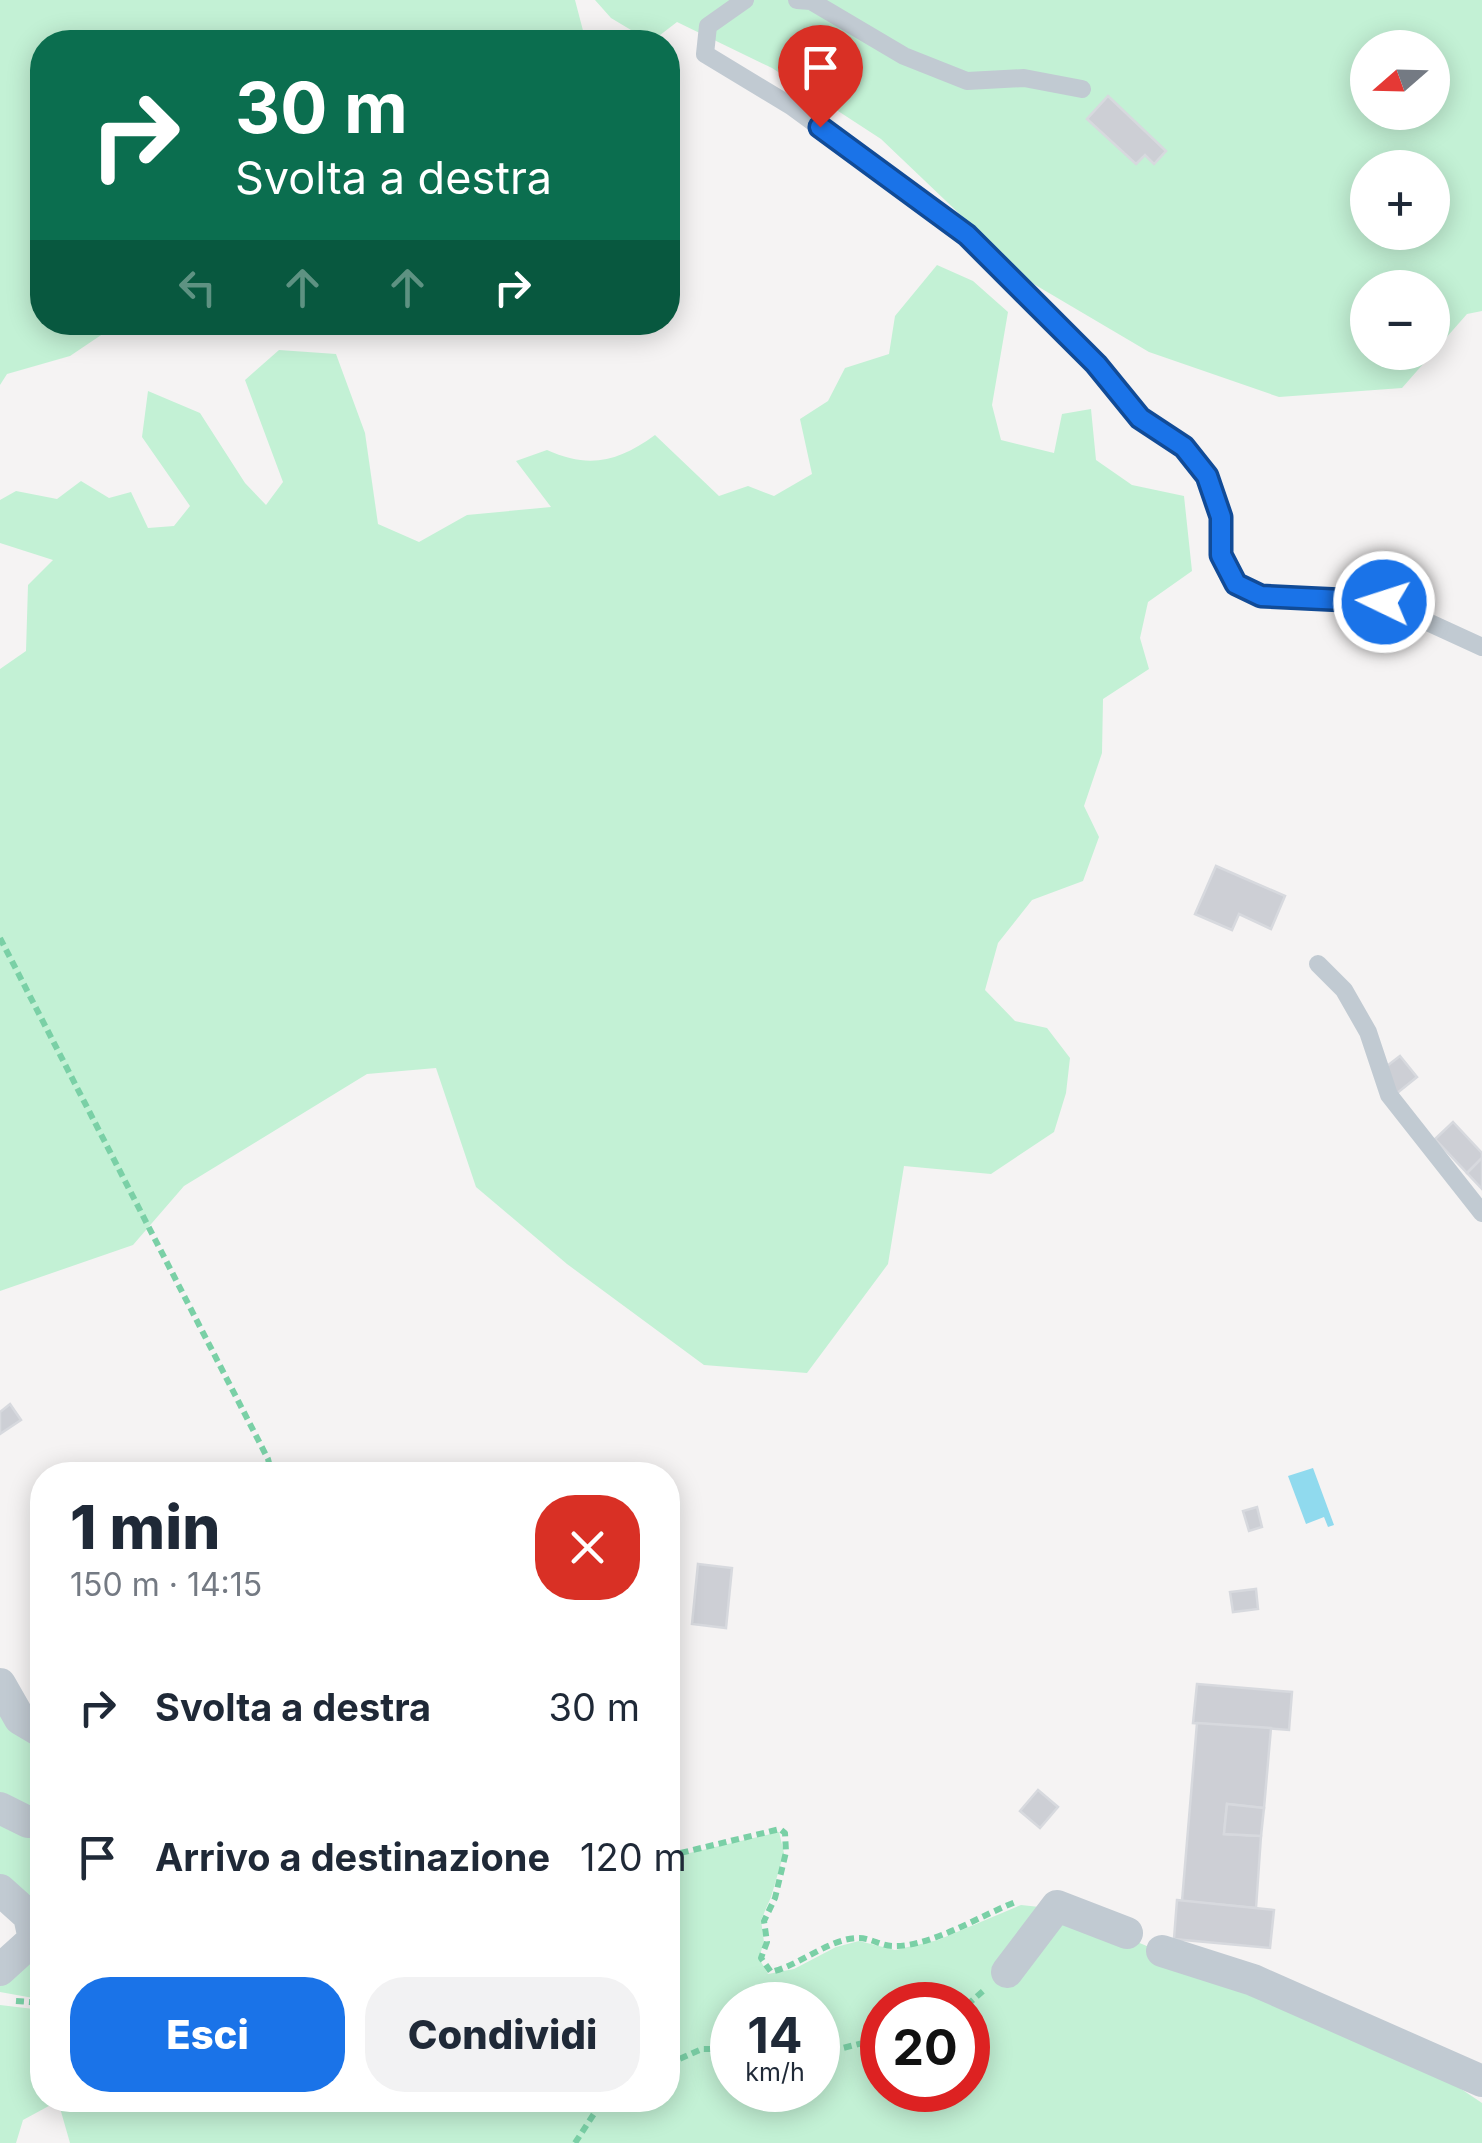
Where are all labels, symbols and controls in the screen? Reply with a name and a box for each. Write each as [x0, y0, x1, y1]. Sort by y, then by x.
pin [778, 25, 863, 128]
north arrow [1350, 30, 1450, 130]
map controls [1350, 30, 1450, 370]
icon: arrive [793, 40, 848, 95]
text: 30 m [235, 65, 408, 150]
icon: right [70, 70, 200, 200]
text: Svolta a destra [235, 150, 552, 205]
button: + [1350, 150, 1450, 250]
icon: left [170, 260, 225, 315]
icon: ahead [275, 260, 330, 315]
icon: ahead [380, 260, 435, 315]
icon: right [485, 260, 540, 315]
button: − [1350, 270, 1450, 370]
position arrow [1332, 550, 1436, 654]
text: 1 min [70, 1491, 220, 1563]
button: close [535, 1495, 640, 1600]
text: 150 m · 14:15 [70, 1565, 262, 1604]
icon: right [70, 1680, 125, 1735]
text: Svolta a destra [155, 1684, 431, 1730]
text: 30 m [549, 1684, 640, 1730]
icon: arrive [70, 1830, 125, 1885]
text: Arrivo a destinazione [155, 1834, 550, 1880]
text: 120 m [580, 1834, 687, 1880]
button: Esci [70, 1977, 345, 2092]
button: Condividi [365, 1977, 640, 2092]
speed limit sign: 20 [860, 1982, 990, 2112]
text: 14 [747, 2005, 803, 2065]
text: km/h [745, 2057, 805, 2087]

